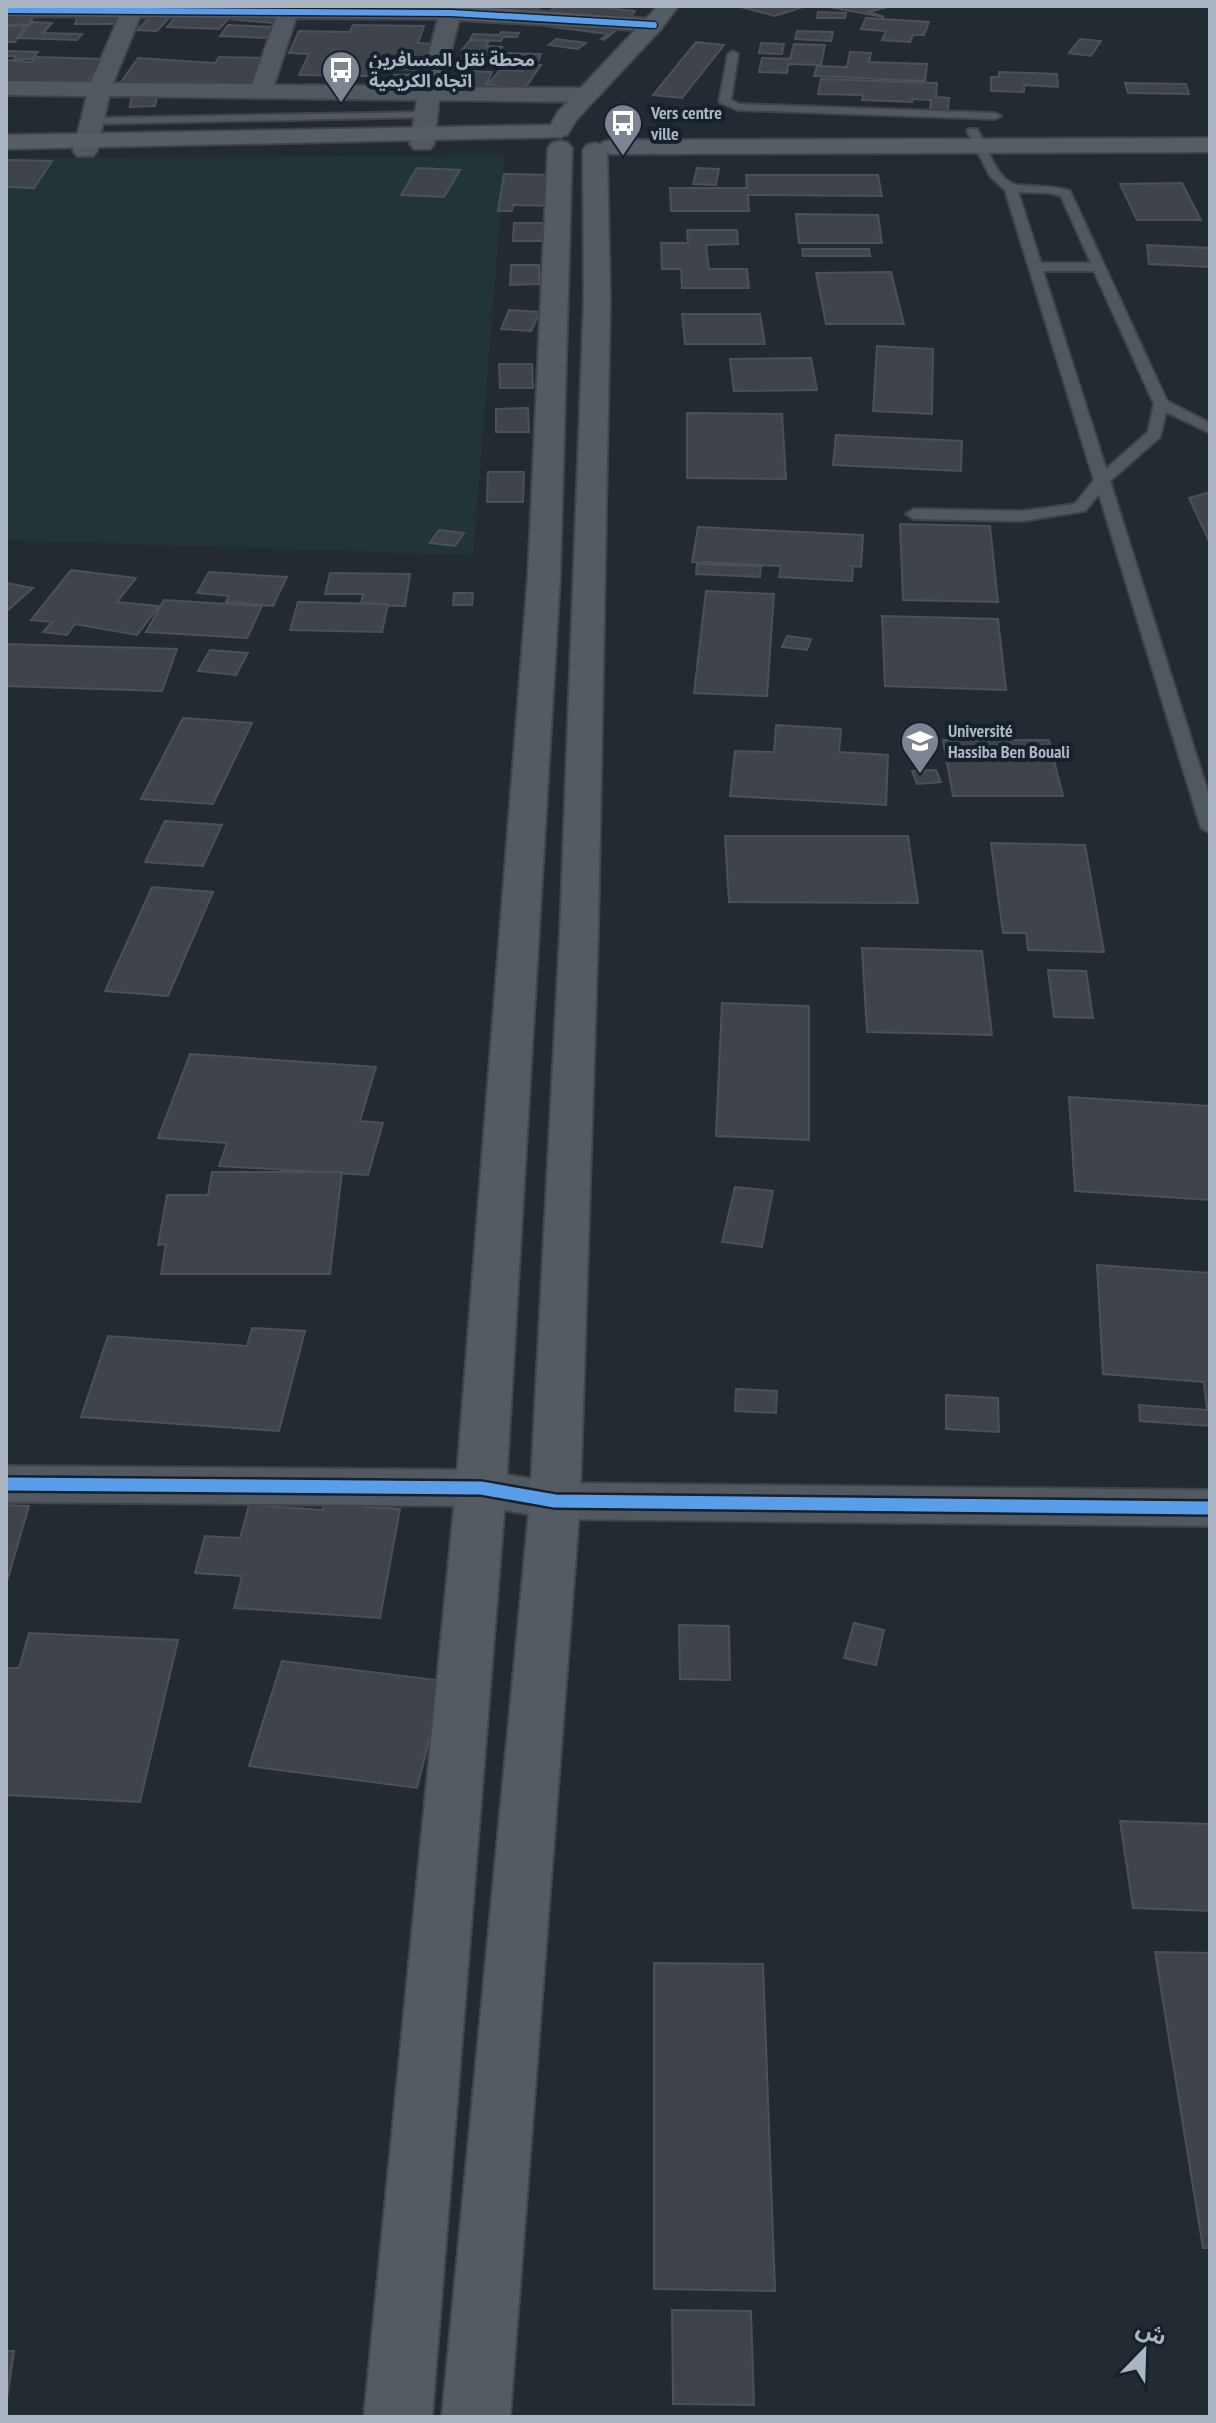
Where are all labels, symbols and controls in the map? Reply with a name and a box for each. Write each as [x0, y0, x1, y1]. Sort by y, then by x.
place label: محطة نقل المسافرين اتجاه الكريمية [369, 48, 535, 92]
bus stop icon: محطة نقل المسافرين اتجاه الكريمية [320, 49, 362, 104]
place label: Vers centre ville [650, 101, 722, 145]
bus stop icon: Vers centre ville [602, 102, 644, 157]
place label: Université Hassiba Ben Bouali [948, 719, 1070, 763]
school or university icon: Université Hassiba Ben Bouali [899, 720, 941, 775]
north arrow [1104, 2311, 1184, 2391]
text: ش [1132, 2314, 1171, 2351]

